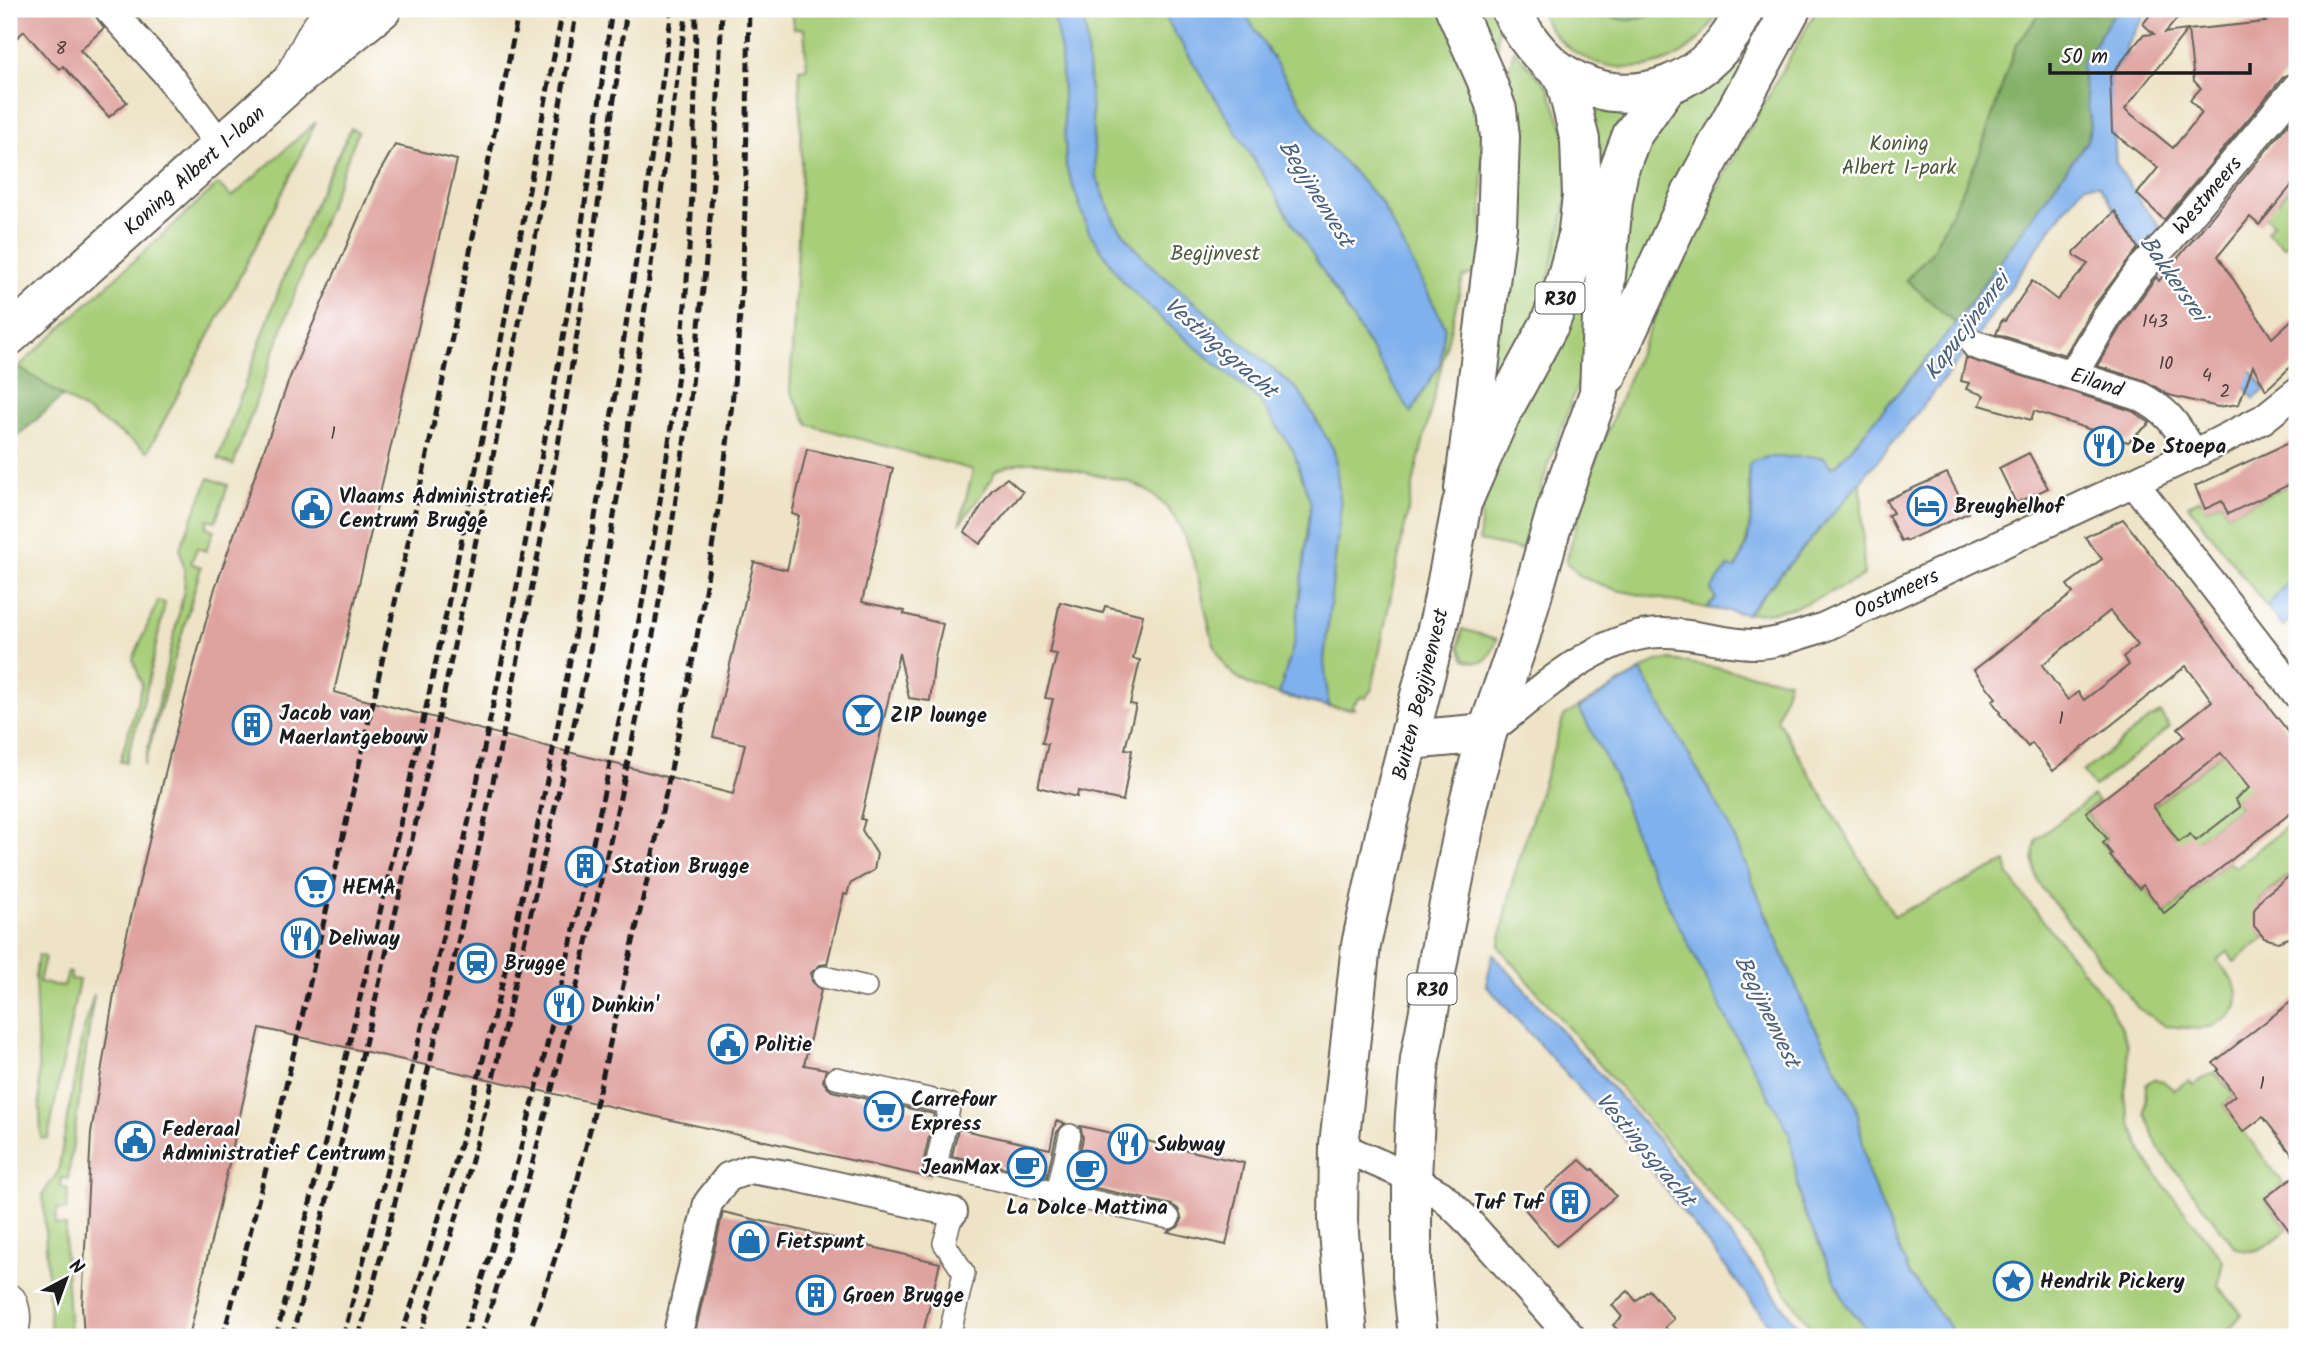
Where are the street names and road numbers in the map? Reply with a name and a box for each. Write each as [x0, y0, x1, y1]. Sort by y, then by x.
street label: Koning Albert I-laan [116, 98, 274, 244]
street label: Westmeers [2165, 149, 2251, 243]
road number: R30 [1536, 282, 1584, 314]
street label: Eiland [2066, 359, 2128, 408]
street label: Oostmeers [1848, 560, 1945, 629]
street label: Buiten Begijnenvest [1384, 604, 1459, 784]
road number: R30 [1408, 973, 1456, 1004]

